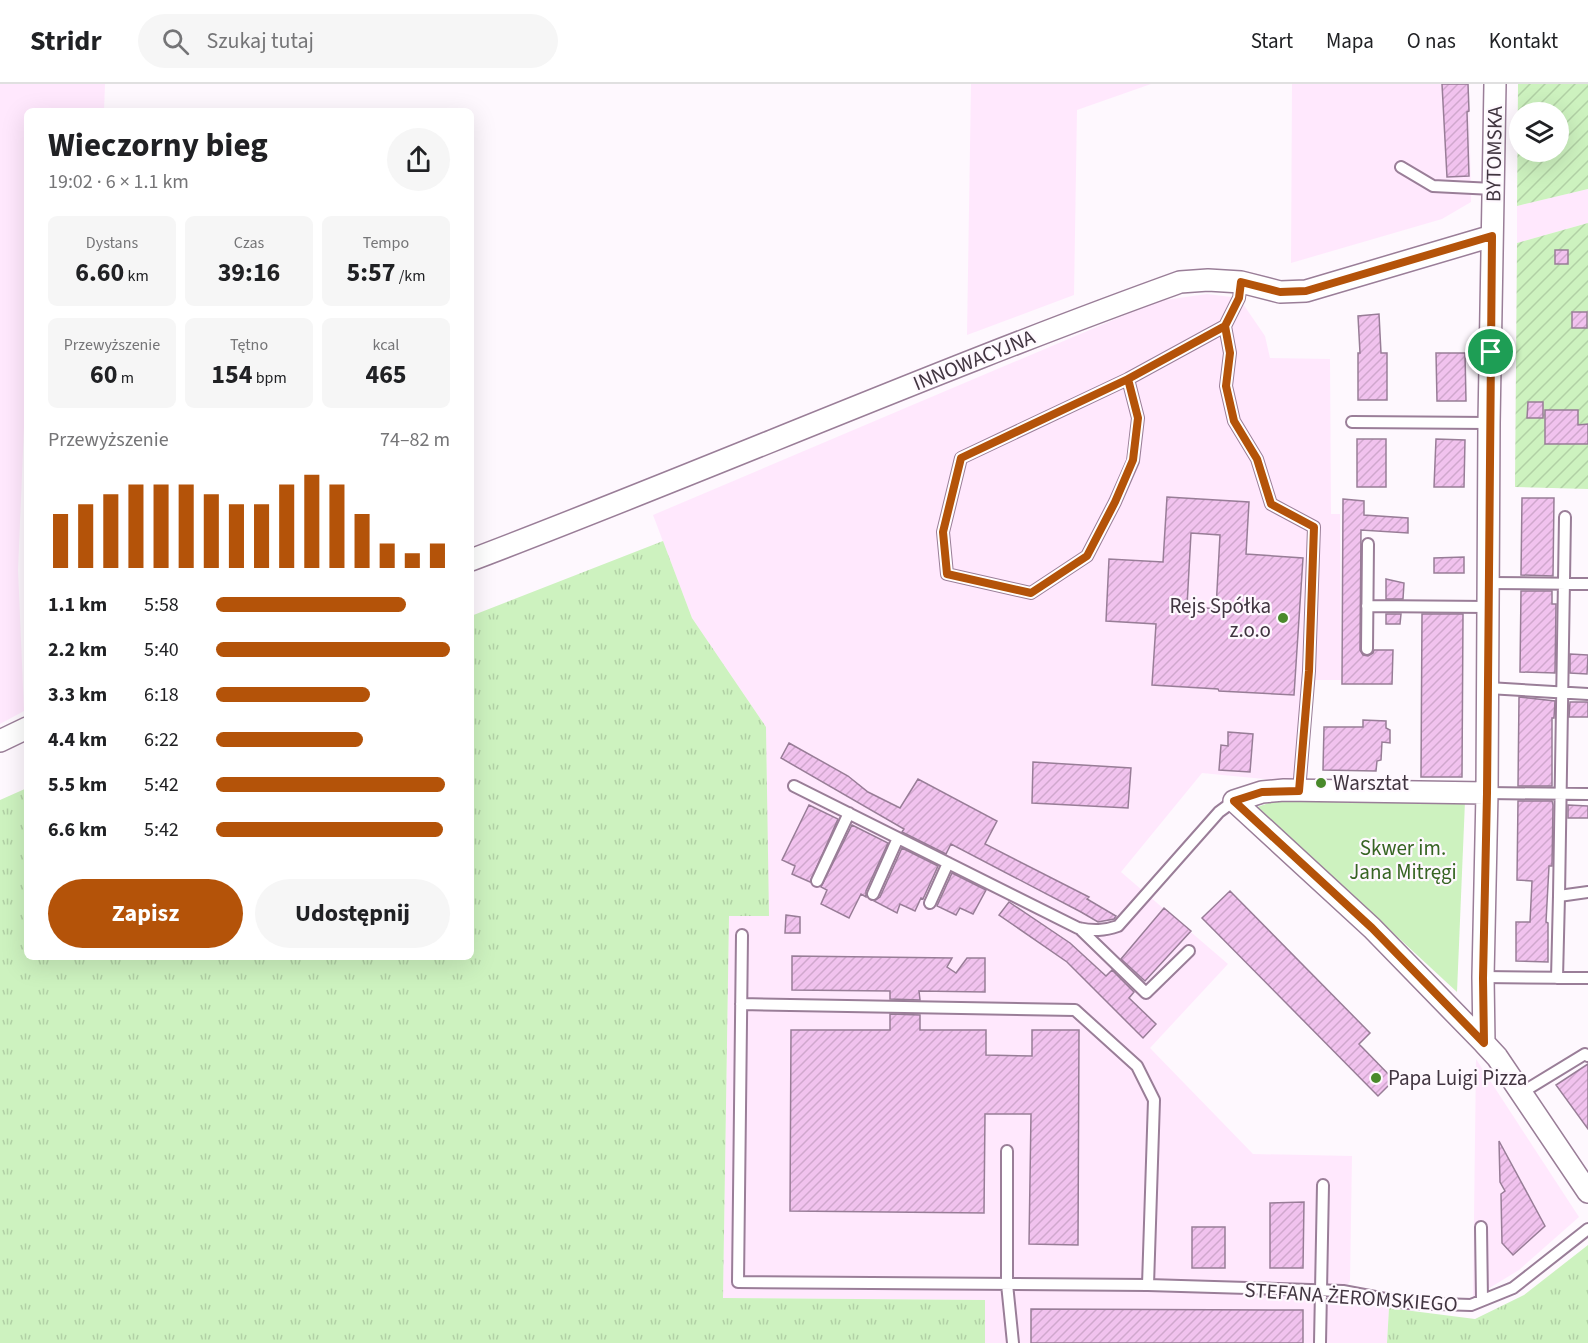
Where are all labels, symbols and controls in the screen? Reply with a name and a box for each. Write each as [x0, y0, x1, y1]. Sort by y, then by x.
search box [138, 14, 558, 68]
text: Stridr [30, 21, 102, 61]
icon: search [159, 25, 192, 58]
text: Szukaj tutaj [207, 25, 314, 57]
text: Start [1251, 26, 1293, 56]
text: Mapa [1326, 26, 1374, 56]
text: O nas [1407, 26, 1456, 56]
text: Kontakt [1489, 26, 1558, 56]
map controls [1509, 102, 1569, 162]
button: layers [1509, 102, 1569, 162]
street label: BYTOMSKA [1478, 105, 1510, 202]
text: Wieczorny bieg [48, 122, 268, 169]
button: share [387, 128, 450, 191]
text: 19:02 · 6 × 1.1 km [48, 168, 189, 196]
text: Dystans [86, 232, 138, 254]
text: Czas [234, 232, 264, 254]
text: Tempo [363, 232, 409, 254]
text: 6.60 [75, 254, 124, 291]
text: 39:16 [218, 254, 280, 291]
text: 5:57 [347, 254, 396, 291]
text: km [124, 265, 149, 287]
text: /km [396, 265, 425, 287]
street label: INNOWACYJNA [909, 322, 1040, 398]
pin [1465, 326, 1516, 377]
text: Przewyższenie [64, 334, 160, 356]
text: Tętno [230, 334, 268, 356]
text: kcal [373, 334, 399, 356]
icon: arrive [1474, 335, 1507, 368]
text: 60 [90, 356, 118, 393]
text: 154 [211, 356, 252, 393]
text: 465 [365, 356, 407, 393]
text: m [118, 367, 134, 389]
text: bpm [252, 367, 287, 389]
text: Przewyższenie [48, 426, 169, 454]
text: 74–82 m [380, 426, 450, 454]
text: 1.1 km [48, 591, 107, 619]
text: 5:58 [144, 591, 179, 619]
place label: Rejs Spółka z.o.o [1169, 591, 1271, 645]
marker: Rejs Spółka z.o.o [1276, 611, 1290, 625]
text: 2.2 km [48, 636, 107, 664]
text: 5:40 [144, 636, 179, 664]
text: 3.3 km [48, 681, 107, 709]
text: 6:18 [144, 681, 179, 709]
text: 4.4 km [48, 726, 107, 754]
text: 6:22 [144, 726, 179, 754]
place label: Warsztat [1333, 768, 1409, 798]
text: 5.5 km [48, 771, 107, 799]
text: 5:42 [144, 771, 179, 799]
marker: Warsztat [1314, 776, 1328, 790]
text: 6.6 km [48, 816, 107, 844]
text: 5:42 [144, 816, 179, 844]
park label: Skwer im. Jana Mitręgi [1349, 833, 1457, 887]
button: Zapisz [48, 879, 243, 948]
button: Udostępnij [255, 879, 450, 948]
place label: Papa Luigi Pizza [1388, 1063, 1527, 1093]
marker: Papa Luigi Pizza [1369, 1071, 1383, 1085]
street label: STEFANA ŻEROMSKIEGO [1243, 1275, 1459, 1319]

